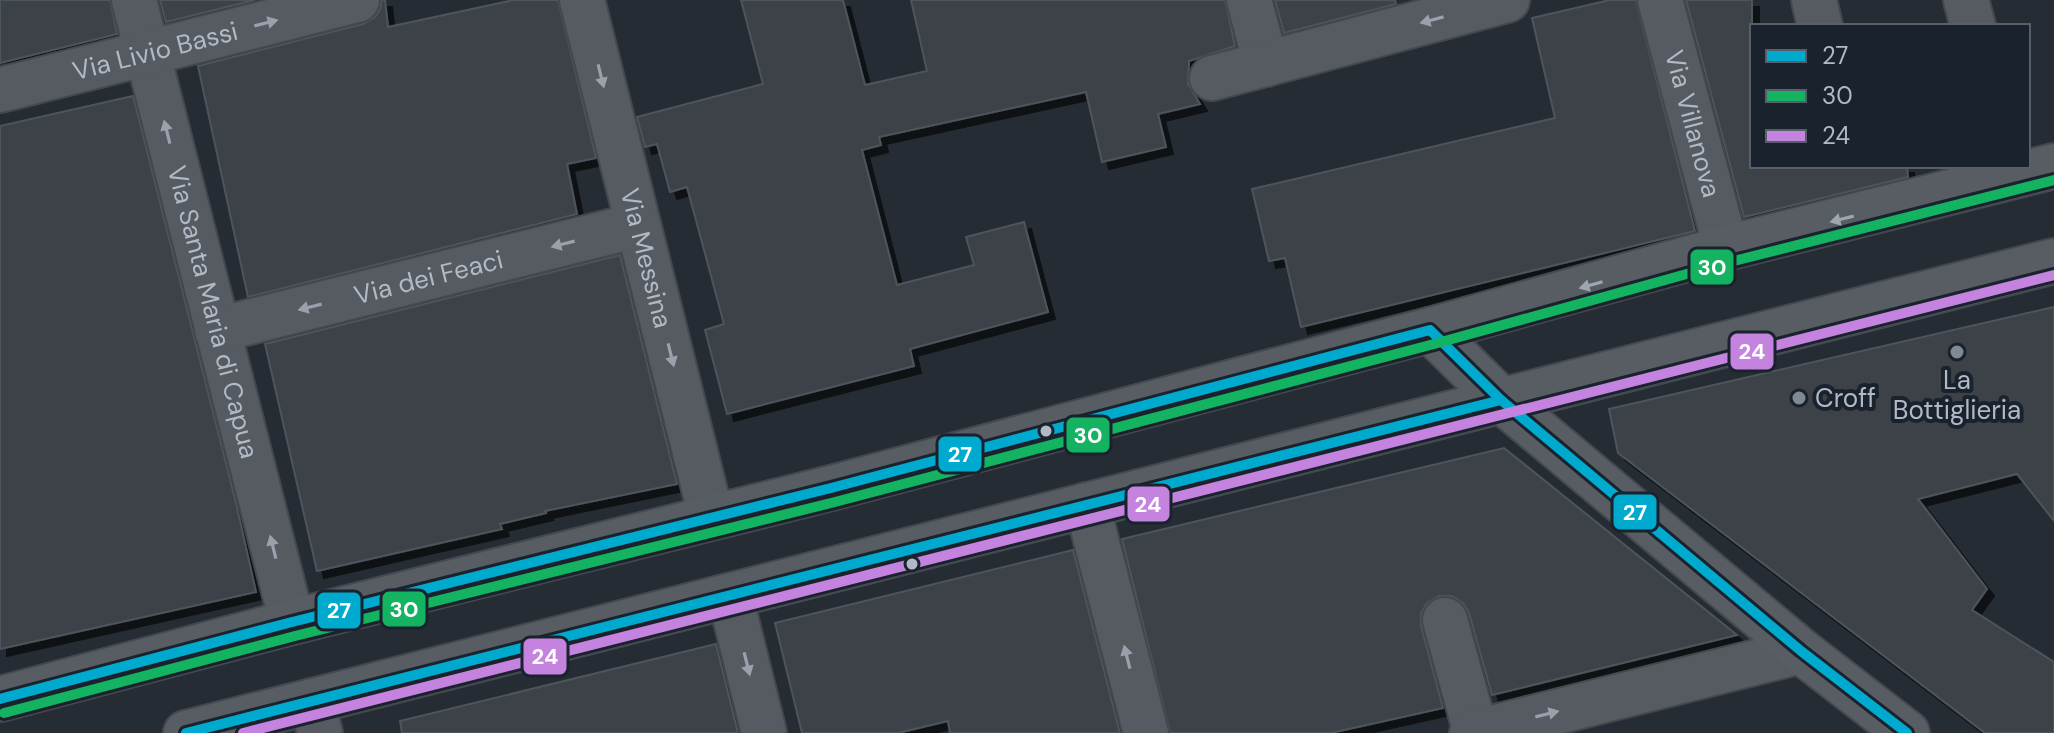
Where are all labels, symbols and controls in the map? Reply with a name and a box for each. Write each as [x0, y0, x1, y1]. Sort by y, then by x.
street label: Via Livio Bassi [69, 14, 241, 88]
one-way arrow [1419, 14, 1444, 26]
one-way arrow [253, 17, 278, 29]
legend [1750, 24, 2030, 168]
text: 27 [1822, 40, 1848, 71]
street label: Via Villanova [1657, 46, 1729, 201]
one-way arrow [595, 63, 608, 88]
text: 30 [1822, 80, 1853, 111]
one-way arrow [161, 119, 173, 144]
text: 24 [1822, 120, 1850, 151]
street label: Via Santa Maria di Capua [160, 162, 267, 462]
street label: Via Messina [613, 185, 680, 331]
one-way arrow [1830, 213, 1855, 226]
one-way arrow [550, 238, 575, 251]
street label: Via dei Feaci [350, 242, 507, 312]
line badge: 30 [1689, 248, 1735, 286]
text: 30 [1698, 253, 1726, 282]
one-way arrow [1579, 280, 1604, 292]
one-way arrow [298, 301, 323, 313]
line badge: 24 [1729, 332, 1775, 371]
text: 24 [1739, 337, 1765, 366]
one-way arrow [665, 343, 678, 368]
marker: La Bottiglieria [1948, 343, 1966, 361]
place label: La Bottiglieria [1893, 363, 2021, 427]
place label: Croff [1815, 381, 1876, 415]
marker: Croff [1790, 389, 1808, 407]
line badge: 30 [1065, 416, 1111, 454]
text: 30 [1074, 421, 1102, 450]
unlabelled marker [1038, 423, 1054, 439]
line badge: 27 [937, 435, 983, 473]
text: 27 [948, 440, 972, 469]
line badge: 24 [1126, 485, 1171, 523]
text: 24 [1135, 490, 1161, 519]
line badge: 27 [1612, 493, 1658, 531]
text: 27 [1623, 498, 1647, 527]
one-way arrow [266, 534, 278, 559]
unlabelled marker [904, 556, 920, 572]
line badge: 30 [381, 590, 427, 628]
line badge: 27 [316, 591, 362, 630]
text: 30 [390, 595, 418, 624]
text: 27 [327, 596, 351, 625]
line badge: 24 [522, 637, 568, 676]
text: 24 [532, 642, 558, 671]
one-way arrow [1120, 645, 1132, 670]
one-way arrow [741, 652, 754, 677]
one-way arrow [1535, 707, 1560, 720]

